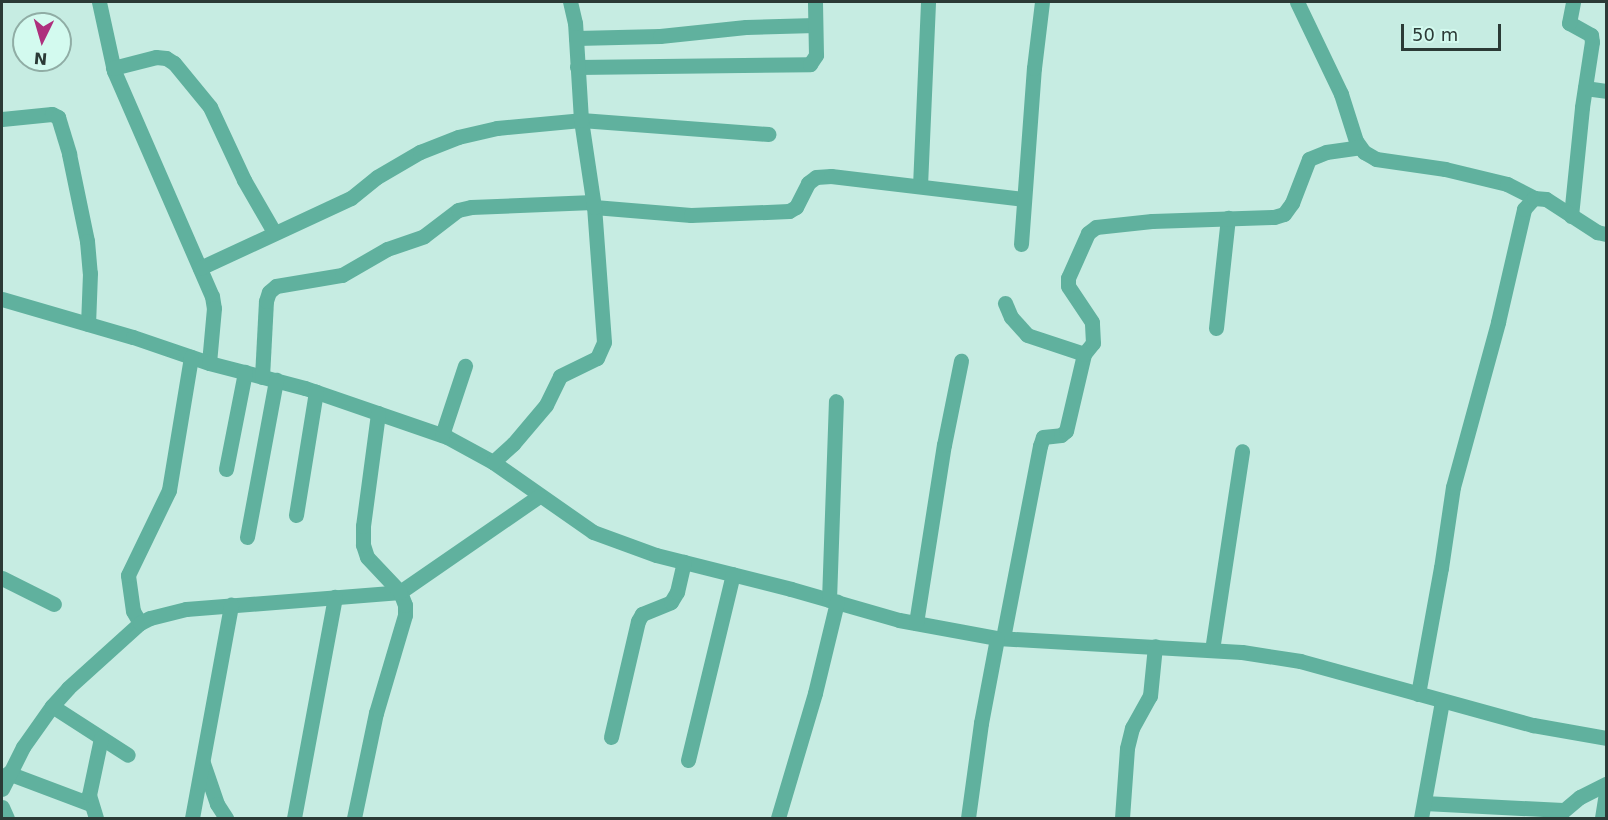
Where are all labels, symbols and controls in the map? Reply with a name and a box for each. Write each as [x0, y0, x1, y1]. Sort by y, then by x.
north arrow [12, 12, 72, 72]
scale bar [1404, 12, 1504, 50]
text: 50 m [1412, 24, 1458, 45]
text: N [33, 48, 48, 68]

